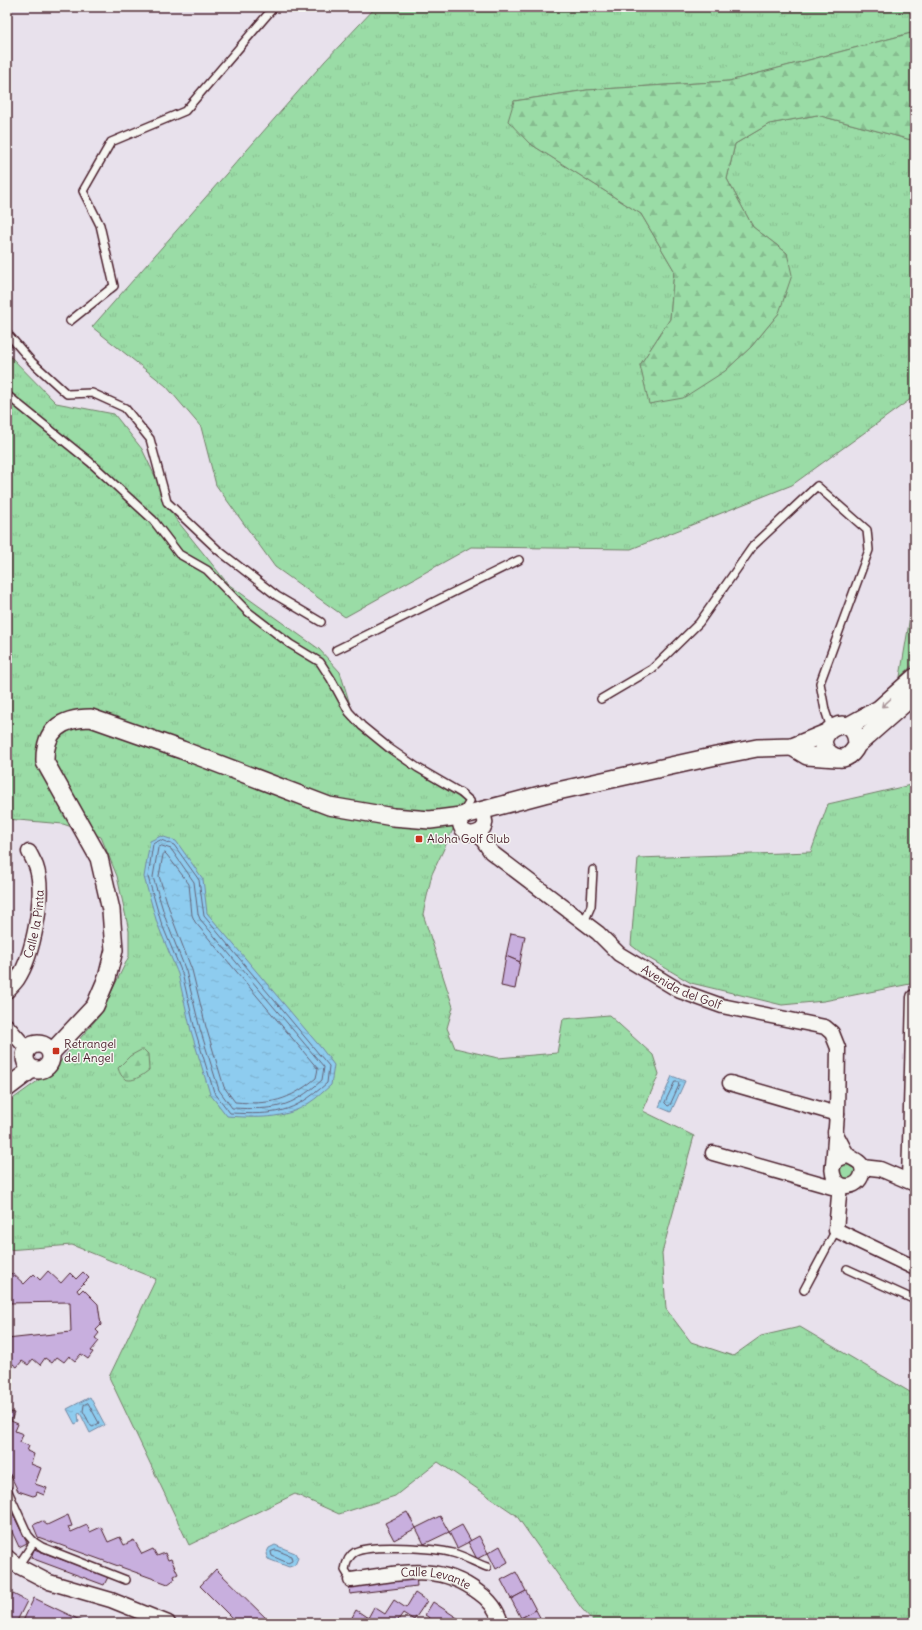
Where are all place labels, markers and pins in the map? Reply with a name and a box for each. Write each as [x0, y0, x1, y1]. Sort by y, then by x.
place label: Aloha Golf Club [427, 831, 510, 846]
marker: Aloha Golf Club [414, 834, 424, 844]
place label: Retrangel del Angel [64, 1036, 116, 1065]
marker: Retrangel del Angel [51, 1046, 61, 1056]

